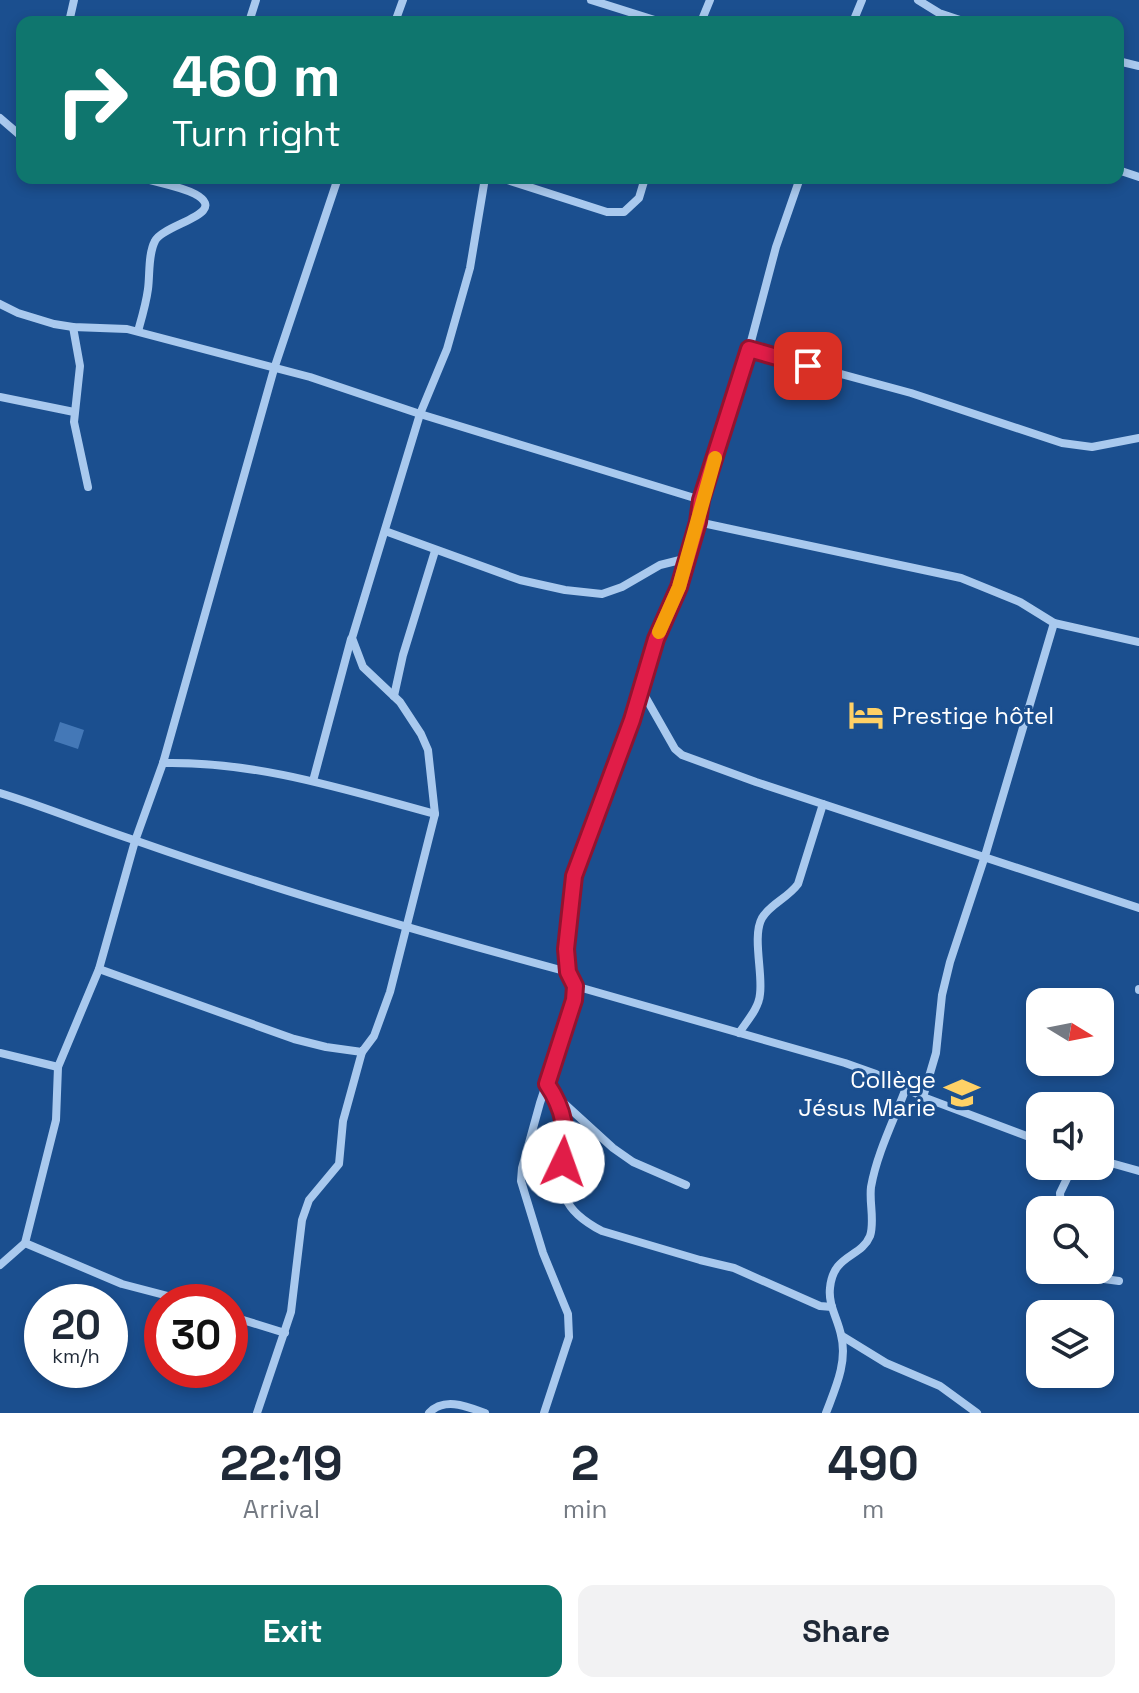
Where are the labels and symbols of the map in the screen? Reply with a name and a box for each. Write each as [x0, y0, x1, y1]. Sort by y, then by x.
pin [774, 332, 842, 400]
hotel icon: Prestige hôtel [847, 696, 885, 734]
place label: Prestige hôtel [892, 700, 1054, 731]
north arrow [1026, 988, 1114, 1076]
place label: Collège Jésus Marie [798, 1064, 936, 1123]
school or university icon: Collège Jésus Marie [943, 1074, 981, 1112]
position arrow [521, 1120, 605, 1204]
speed limit sign: 30 [144, 1284, 248, 1388]

